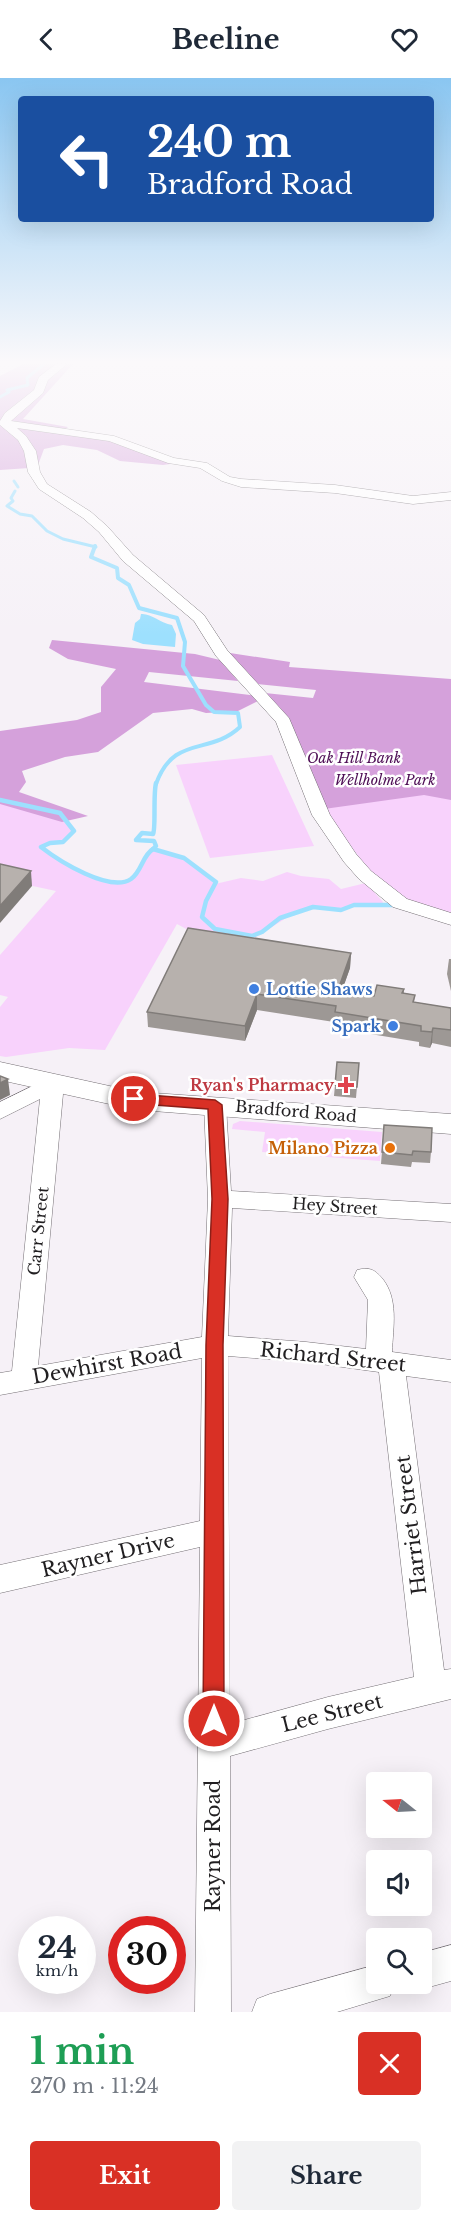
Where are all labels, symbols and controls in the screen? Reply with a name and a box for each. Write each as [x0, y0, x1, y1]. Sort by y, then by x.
icon: back [30, 23, 63, 56]
text: Beeline [172, 23, 279, 56]
icon: heart [388, 23, 421, 56]
text: 240 m [147, 116, 292, 168]
icon: left [48, 120, 126, 198]
text: Bradford Road [147, 168, 353, 201]
park label: Oak Hill Bank [307, 749, 401, 767]
park label: Wellholme Park [335, 771, 435, 789]
place label: Lottie Shaws [266, 979, 373, 999]
marker: Lottie Shaws [247, 982, 261, 996]
place label: Spark [332, 1016, 381, 1036]
marker: Spark [386, 1019, 400, 1033]
pin [108, 1073, 159, 1124]
place label: Ryan's Pharmacy [190, 1075, 335, 1095]
marker: Ryan's Pharmacy [339, 1078, 353, 1092]
icon: arrive [117, 1082, 150, 1115]
street label: Bradford Road [234, 1096, 358, 1126]
place label: Milano Pizza [268, 1138, 378, 1158]
marker: Milano Pizza [383, 1141, 397, 1155]
street label: Carr Street [23, 1186, 53, 1276]
street label: Hey Street [291, 1193, 379, 1219]
street label: Richard Street [259, 1337, 408, 1377]
street label: Dewhirst Road [30, 1339, 184, 1389]
street label: Harriet Street [390, 1453, 431, 1596]
street label: Rayner Drive [39, 1528, 177, 1582]
position arrow [182, 1689, 246, 1753]
street label: Lee Street [279, 1689, 385, 1737]
north arrow [366, 1772, 432, 1838]
map controls [366, 1772, 432, 1994]
street label: Rayner Road [201, 1780, 225, 1912]
button: sound [366, 1850, 432, 1916]
speed limit sign: 30 [108, 1916, 186, 1994]
button: search [366, 1928, 432, 1994]
text: 24 [37, 1929, 77, 1966]
text: km/h [36, 1961, 78, 1980]
text: 1 min [30, 2029, 134, 2074]
button: close [358, 2032, 421, 2095]
text: 270 m · 11:24 [30, 2074, 159, 2098]
button: Exit [30, 2141, 220, 2210]
button: Share [232, 2141, 421, 2210]

